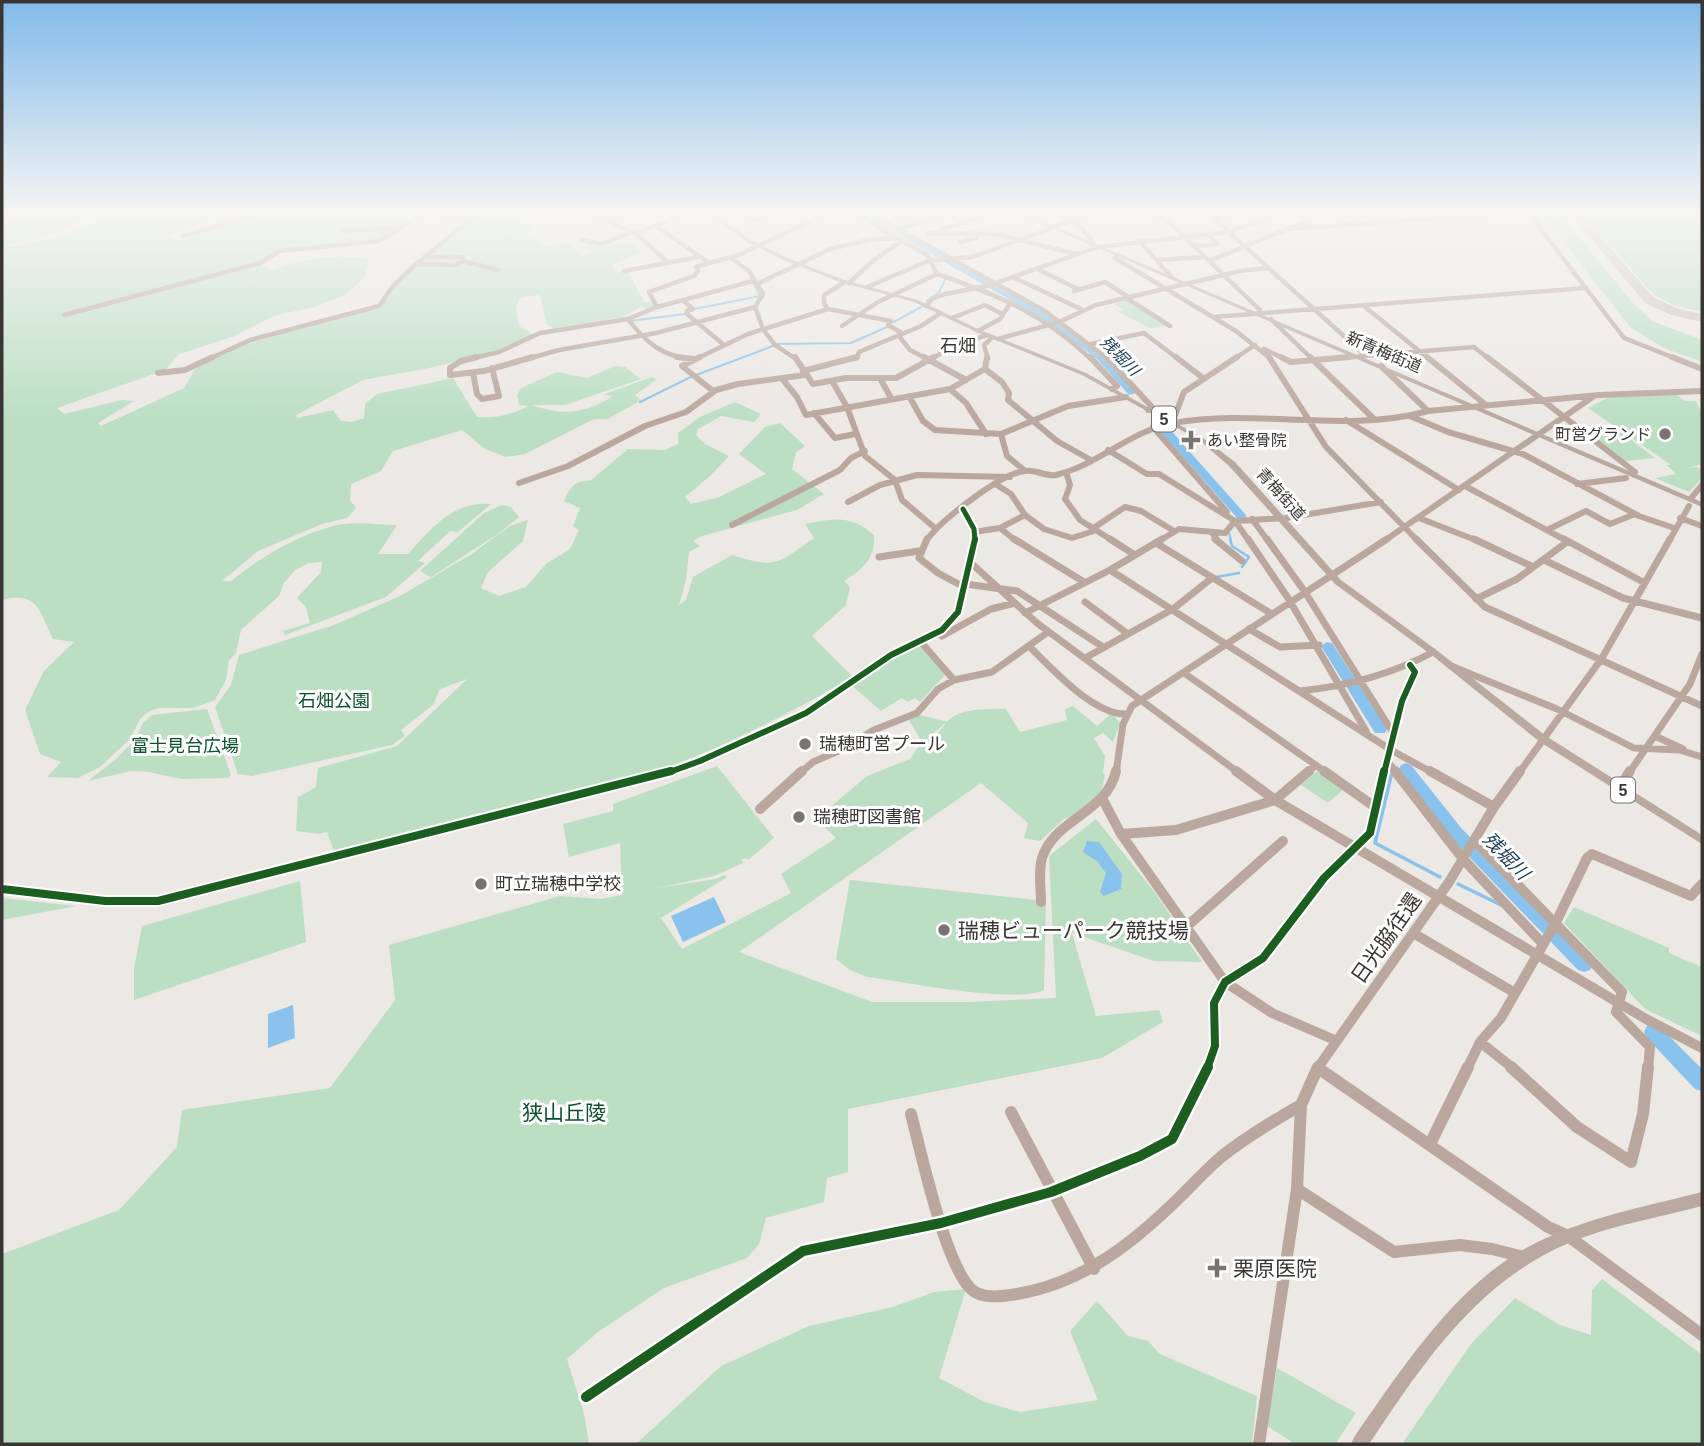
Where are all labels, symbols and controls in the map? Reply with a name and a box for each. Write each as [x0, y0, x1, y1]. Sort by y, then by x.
street label: 新青梅街道 [1344, 329, 1424, 375]
water label: 残堀川 [1097, 333, 1144, 380]
district label: 石畑 [940, 336, 976, 356]
road number: 5 [1152, 406, 1176, 432]
place label: 町営グランド [1555, 426, 1651, 443]
marker: 町営グランド [1657, 426, 1673, 442]
marker: あい整骨院 [1181, 430, 1201, 450]
place label: あい整骨院 [1207, 432, 1287, 449]
street label: 青梅街道 [1253, 465, 1309, 523]
park label: 石畑公園 [298, 691, 370, 711]
place label: 瑞穂町営プール [819, 734, 945, 754]
park label: 富士見台広場 [131, 736, 239, 756]
marker: 瑞穂町営プール [797, 736, 813, 752]
road number: 5 [1611, 778, 1635, 803]
place label: 瑞穂町図書館 [813, 807, 921, 827]
marker: 瑞穂町図書館 [791, 809, 807, 825]
water label: 残堀川 [1479, 828, 1535, 885]
place label: 町立瑞穂中学校 [495, 874, 621, 894]
marker: 町立瑞穂中学校 [473, 876, 489, 892]
street label: 日光脇往還 [1346, 888, 1426, 988]
place label: 瑞穂ビューパーク競技場 [958, 919, 1189, 942]
marker: 瑞穂ビューパーク競技場 [936, 922, 952, 938]
park label: 狭山丘陵 [522, 1101, 606, 1124]
place label: 栗原医院 [1233, 1257, 1317, 1280]
marker: 栗原医院 [1207, 1258, 1227, 1278]

